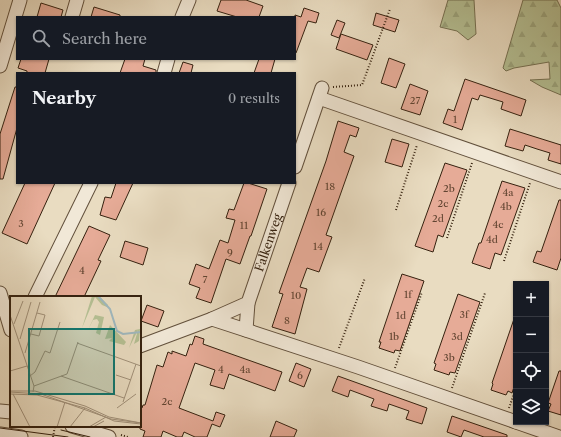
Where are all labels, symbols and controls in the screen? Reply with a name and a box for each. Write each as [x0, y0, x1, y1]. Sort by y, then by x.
search box [16, 16, 296, 60]
icon: search [30, 27, 52, 49]
text: Search here [62, 29, 147, 48]
text: Nearby [32, 88, 96, 108]
text: 0 results [228, 90, 280, 106]
house number: 27 [410, 94, 420, 107]
house number: 1 [453, 113, 458, 126]
house number: 18 [325, 180, 335, 193]
house number: 2b [443, 182, 455, 195]
house number: 4a [502, 186, 514, 199]
house number: 2c [437, 197, 449, 210]
house number: 4b [500, 200, 512, 213]
house number: 16 [316, 206, 326, 219]
street label: Falkenweg [251, 211, 285, 274]
house number: 2d [432, 212, 444, 225]
house number: 3 [18, 217, 24, 230]
house number: 4c [492, 218, 504, 231]
house number: 11 [240, 219, 249, 232]
house number: 4d [486, 233, 498, 246]
house number: 14 [313, 240, 323, 253]
house number: 9 [227, 246, 233, 259]
house number: 4 [79, 264, 85, 277]
house number: 7 [203, 273, 208, 286]
map controls [513, 281, 549, 425]
button: + [513, 281, 549, 317]
house number: 1f [404, 288, 413, 301]
house number: 10 [291, 289, 301, 302]
inset map [10, 296, 141, 427]
house number: 3f [459, 308, 470, 321]
house number: 1d [396, 309, 406, 322]
house number: 8 [284, 314, 290, 327]
button: − [513, 317, 549, 353]
house number: 1b [389, 330, 399, 343]
house number: 3d [451, 330, 463, 343]
house number: 3b [443, 351, 455, 364]
button: locate [513, 353, 549, 389]
house number: 4 [218, 363, 224, 376]
house number: 4a [239, 363, 251, 376]
house number: 6 [297, 369, 303, 382]
button: layers [513, 389, 549, 425]
house number: 2c [161, 395, 173, 408]

